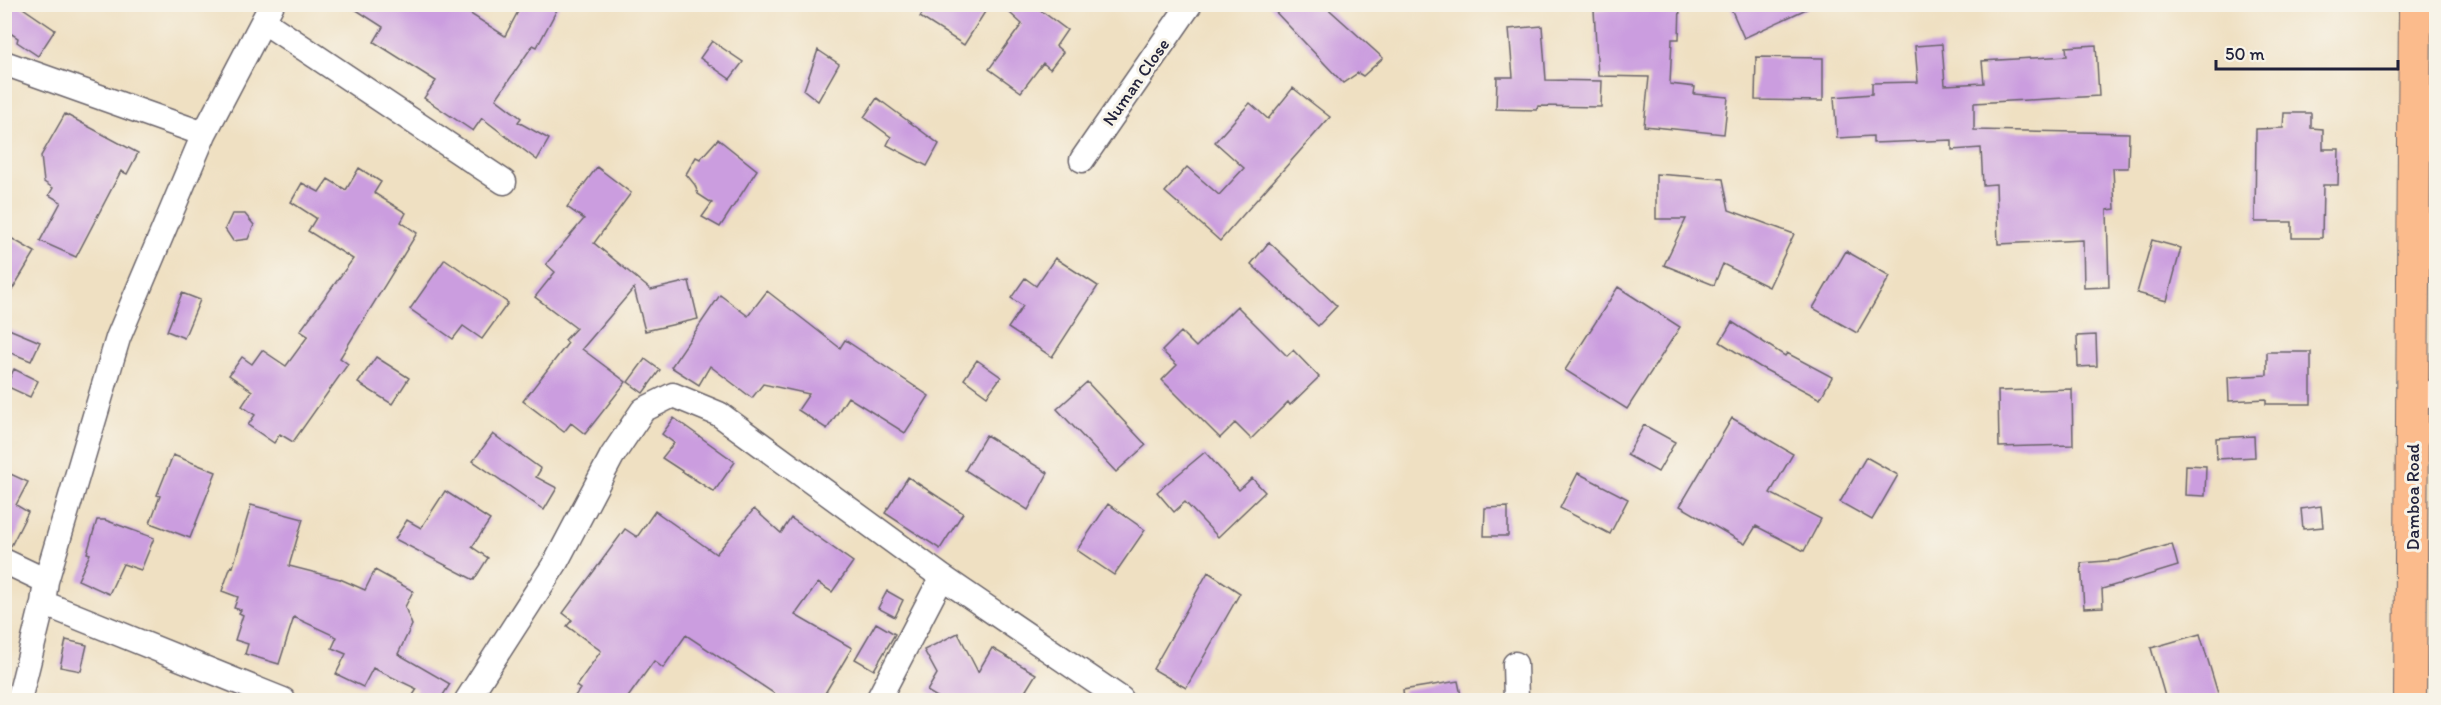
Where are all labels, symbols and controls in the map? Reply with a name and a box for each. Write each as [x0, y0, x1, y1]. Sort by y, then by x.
scale bar [2216, 33, 2398, 71]
street label: Numan Close [1098, 34, 1174, 130]
text: 50 m [2225, 43, 2265, 65]
street label: Damboa Road [2402, 443, 2424, 551]

